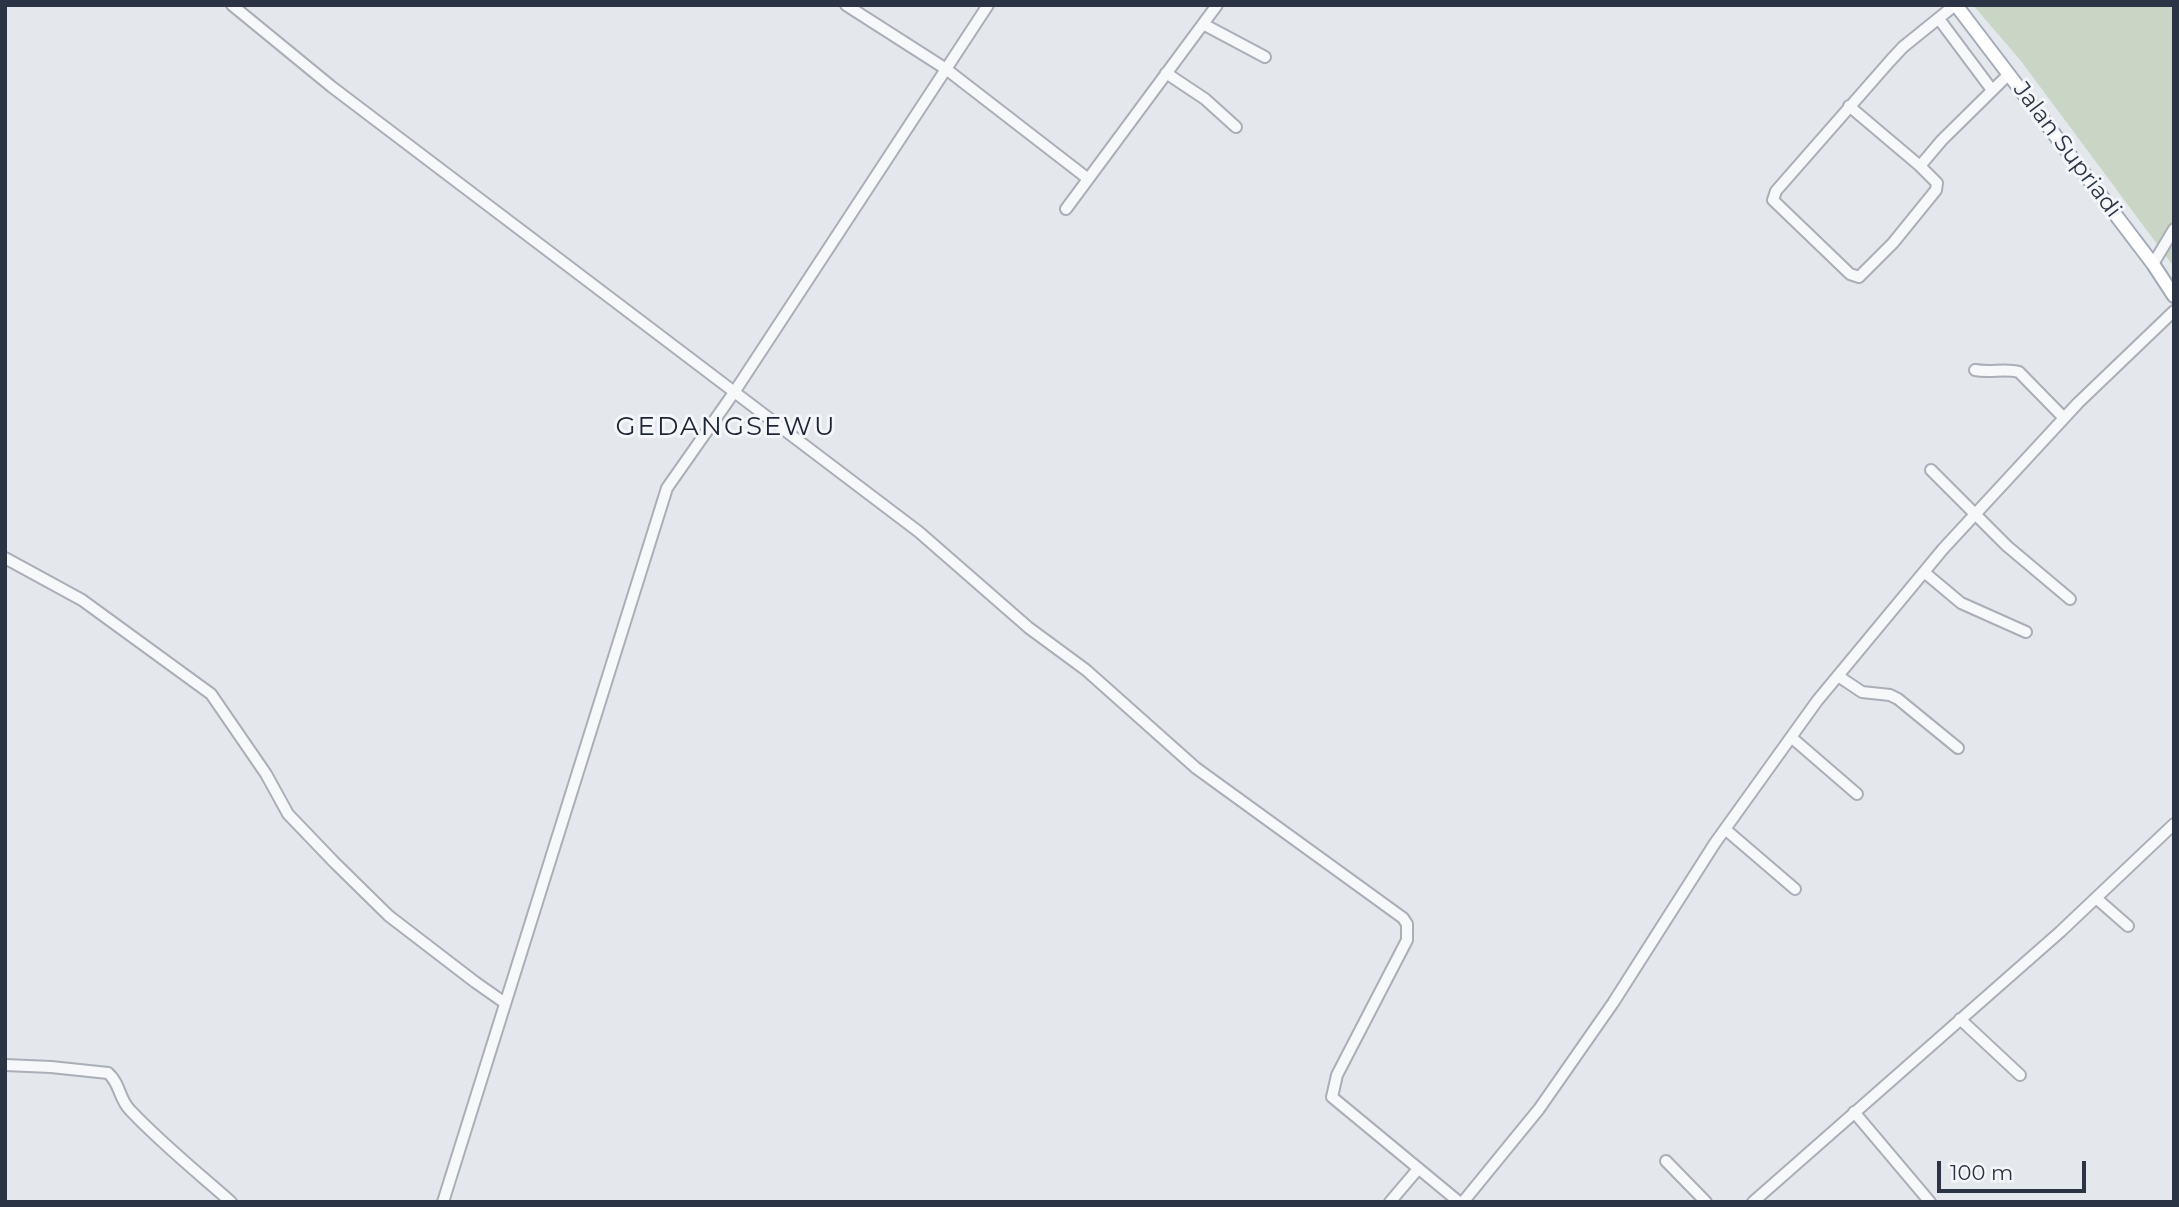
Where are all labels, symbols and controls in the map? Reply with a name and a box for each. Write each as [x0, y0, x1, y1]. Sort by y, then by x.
street label: Jalan Supriadi [2007, 77, 2127, 223]
district label: GEDANGSEWU [617, 411, 835, 443]
scale bar [1941, 1148, 2090, 1192]
text: 100 m [1950, 1160, 2013, 1185]

